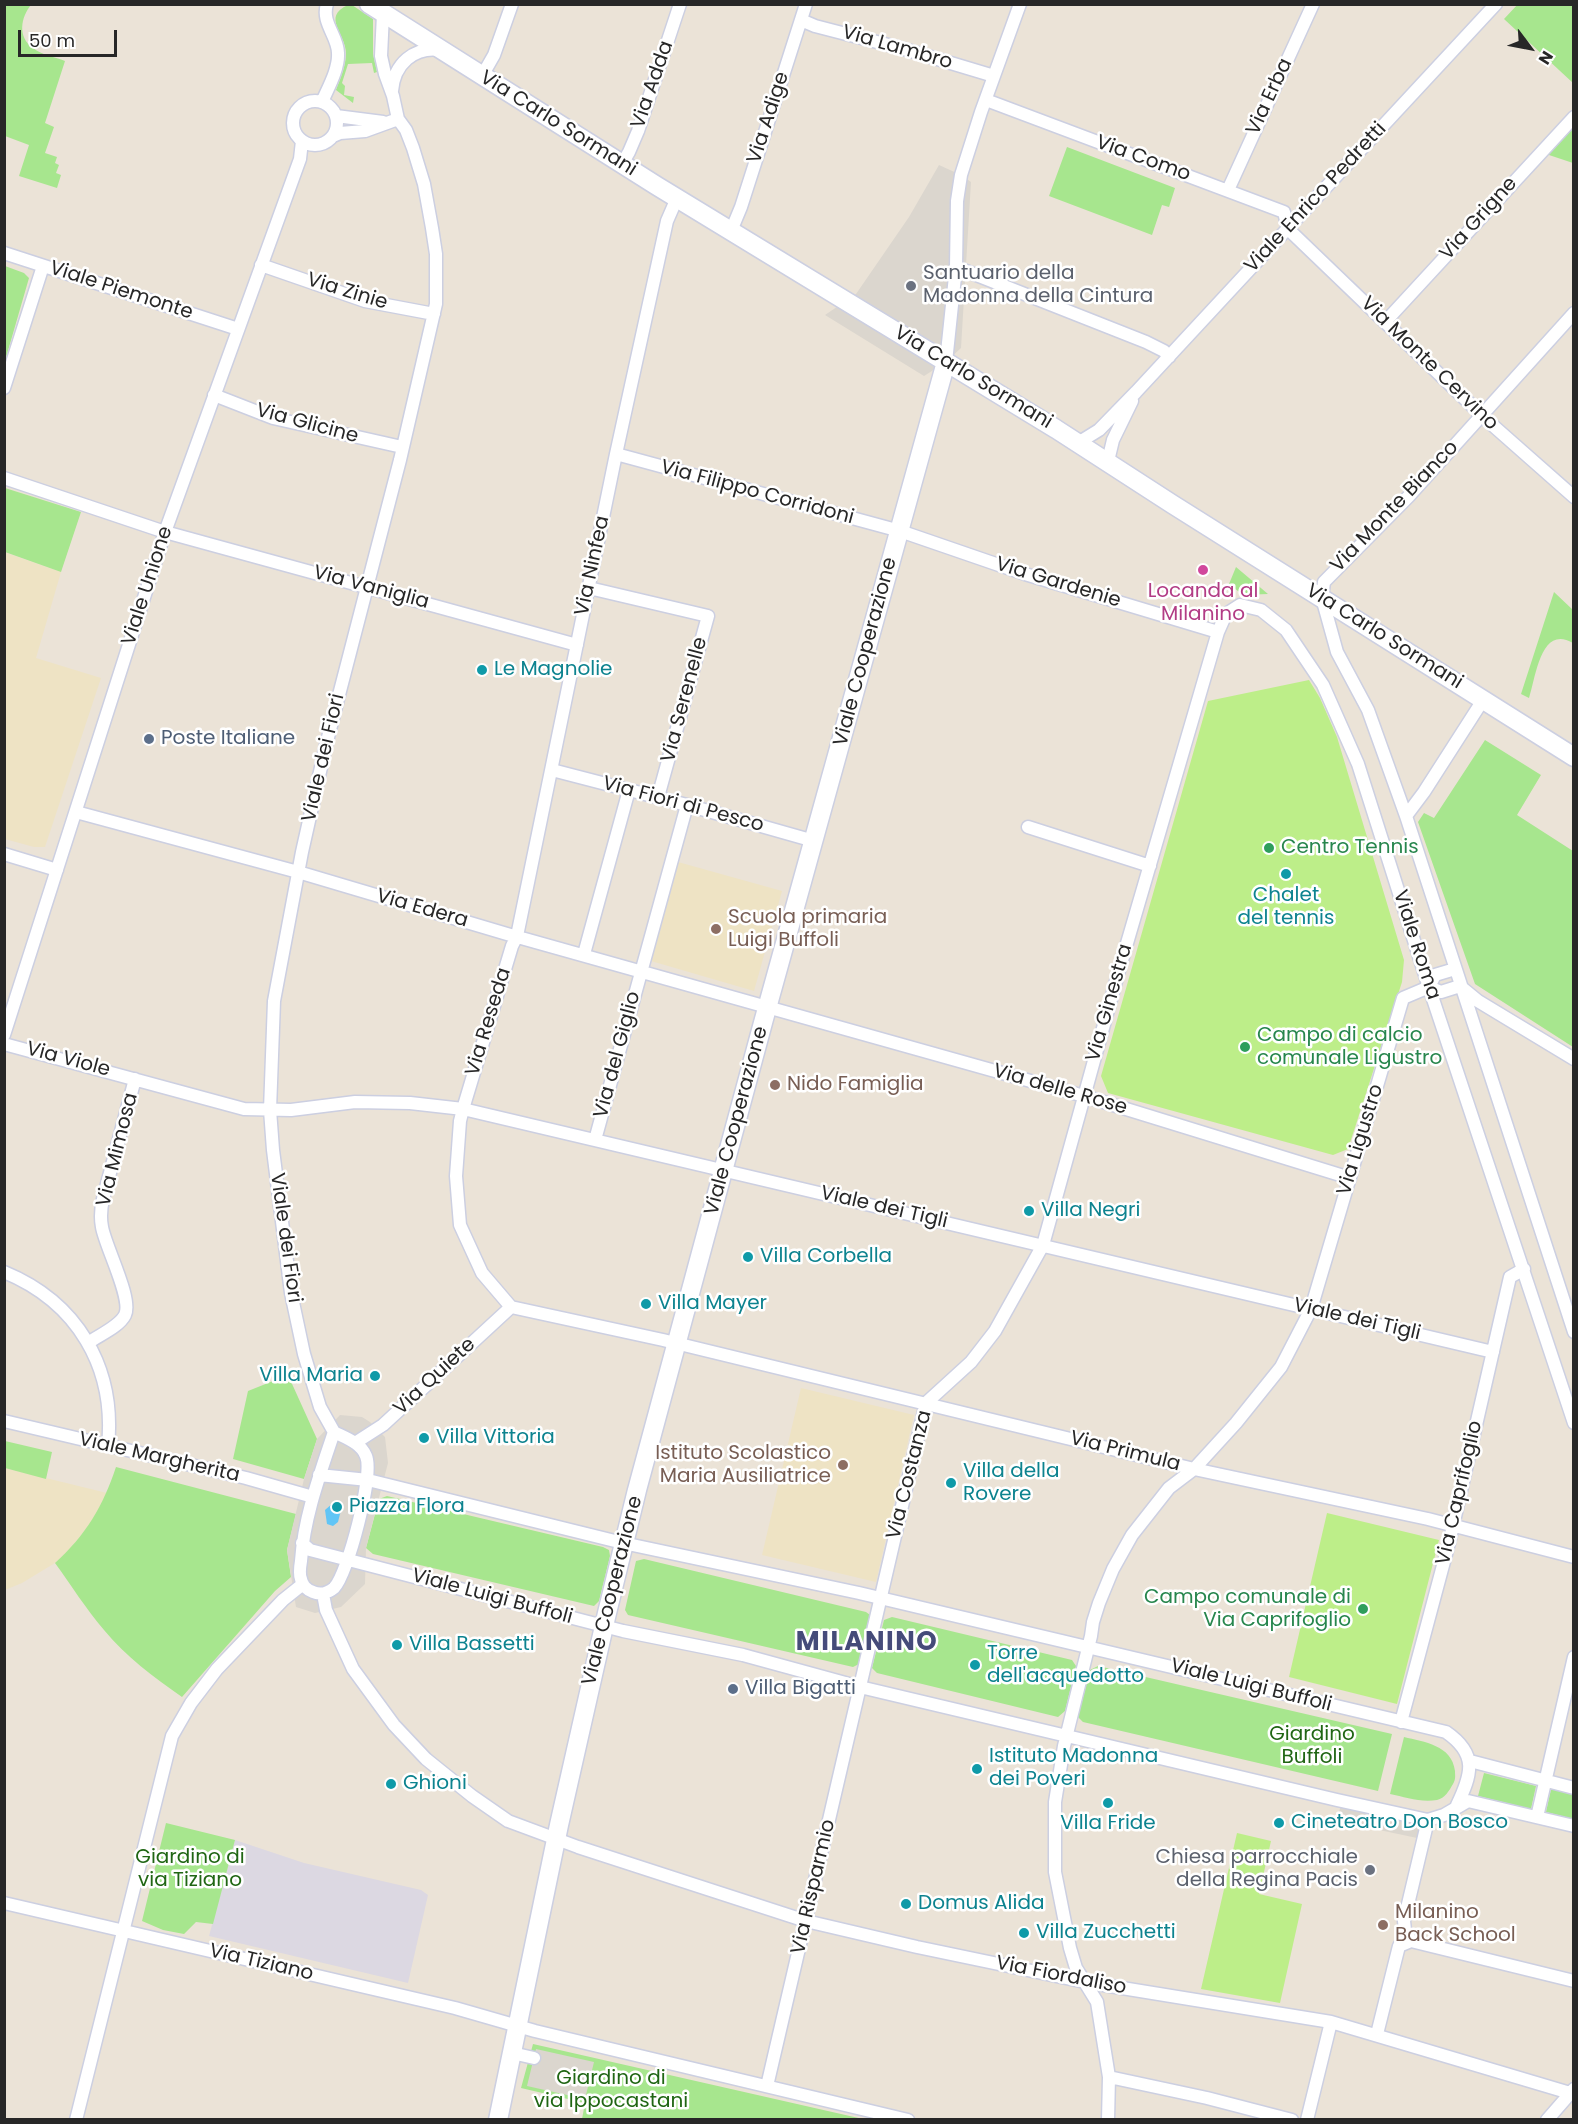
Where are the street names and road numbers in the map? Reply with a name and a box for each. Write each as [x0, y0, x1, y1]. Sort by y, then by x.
street label: Via Lambro [839, 21, 955, 75]
street label: Via Adda [627, 38, 679, 132]
street label: Via Erba [1242, 55, 1298, 139]
street label: Via Carlo Sormani [475, 66, 641, 182]
street label: Via Adige [743, 69, 795, 167]
street label: Viale Enrico Pedretti [1240, 118, 1392, 278]
street label: Via Como [1092, 131, 1194, 187]
street label: Via Grigne [1435, 172, 1523, 266]
street label: Viale Piemonte [46, 257, 196, 325]
street label: Via Zinie [304, 268, 390, 316]
street label: Via Monte Cervino [1355, 292, 1503, 436]
street label: Via Carlo Sormani [889, 321, 1057, 435]
street label: Via Glicine [253, 399, 361, 449]
street label: Via Monte Bianco [1326, 436, 1464, 578]
street label: Via Filippo Corridoni [658, 456, 856, 530]
street label: Via Ninfea [571, 514, 615, 618]
street label: Viale Unione [117, 523, 179, 649]
street label: Via Gardenie [992, 553, 1124, 613]
street label: Viale Cooperazione [829, 555, 903, 749]
street label: Via Vaniglia [310, 561, 432, 615]
street label: Via Carlo Sormani [1301, 579, 1467, 695]
street label: Via Serenelle [657, 635, 713, 765]
street label: Viale dei Fiori [298, 691, 350, 825]
street label: Via Fiori di Pesco [600, 772, 766, 838]
street label: Via Edera [373, 884, 471, 934]
street label: Viale Roma [1387, 887, 1445, 1003]
street label: Via Ginestra [1082, 941, 1138, 1065]
street label: Via Reseda [461, 965, 517, 1079]
street label: Via del Giglio [590, 989, 646, 1121]
street label: Viale Cooperazione [700, 1024, 774, 1218]
street label: Via Viole [23, 1037, 113, 1083]
street label: Via delle Rose [990, 1059, 1130, 1121]
street label: Via Ligustro [1333, 1081, 1389, 1199]
street label: Via Mimosa [92, 1090, 144, 1210]
street label: Viale dei Fiori [264, 1171, 306, 1305]
street label: Viale dei Tigli [818, 1182, 950, 1234]
street label: Viale dei Tigli [1291, 1294, 1423, 1346]
street label: Via Quiete [389, 1333, 481, 1421]
street label: Via Costanza [882, 1408, 938, 1542]
street label: Via Caprifoglio [1432, 1418, 1488, 1568]
street label: Via Primula [1067, 1427, 1183, 1477]
street label: Viale Margherita [76, 1428, 242, 1488]
street label: Viale Cooperazione [578, 1494, 648, 1688]
street label: Viale Luigi Buffoli [409, 1564, 575, 1630]
street label: Viale Luigi Buffoli [1168, 1654, 1334, 1718]
street label: Via Risparmio [787, 1817, 841, 1957]
street label: Via Tiziano [207, 1939, 315, 1987]
street label: Via Fiordaliso [994, 1952, 1128, 2000]

